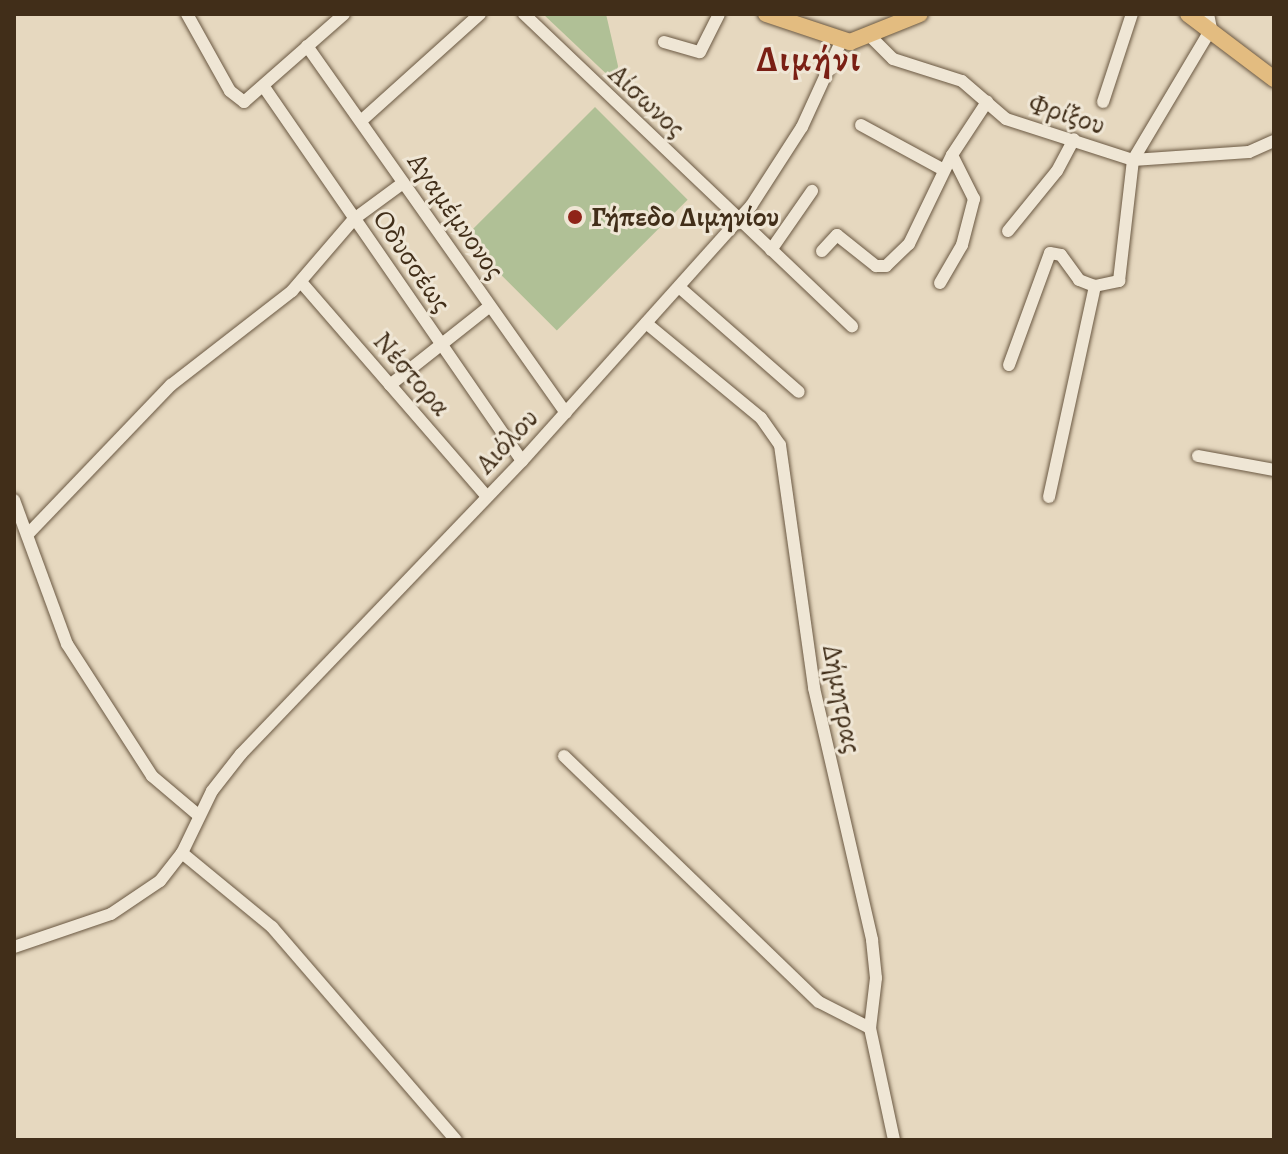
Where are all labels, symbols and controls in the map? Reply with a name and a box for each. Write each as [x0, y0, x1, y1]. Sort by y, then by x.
district label: Διμήνι [756, 37, 862, 81]
street label: Αίσωνος [602, 57, 692, 145]
street label: Φρίξου [1025, 86, 1109, 142]
street label: Αγαμέμνονος [400, 146, 512, 286]
place label: Γήπεδο Διμηνίου [591, 200, 779, 234]
street label: Οδυσσέως [366, 203, 458, 319]
marker: Γήπεδο Διμηνίου [566, 208, 584, 226]
street label: Νέστορα [366, 325, 458, 423]
street label: Αιόλου [469, 401, 545, 481]
street label: Δήμητρας [815, 642, 869, 756]

